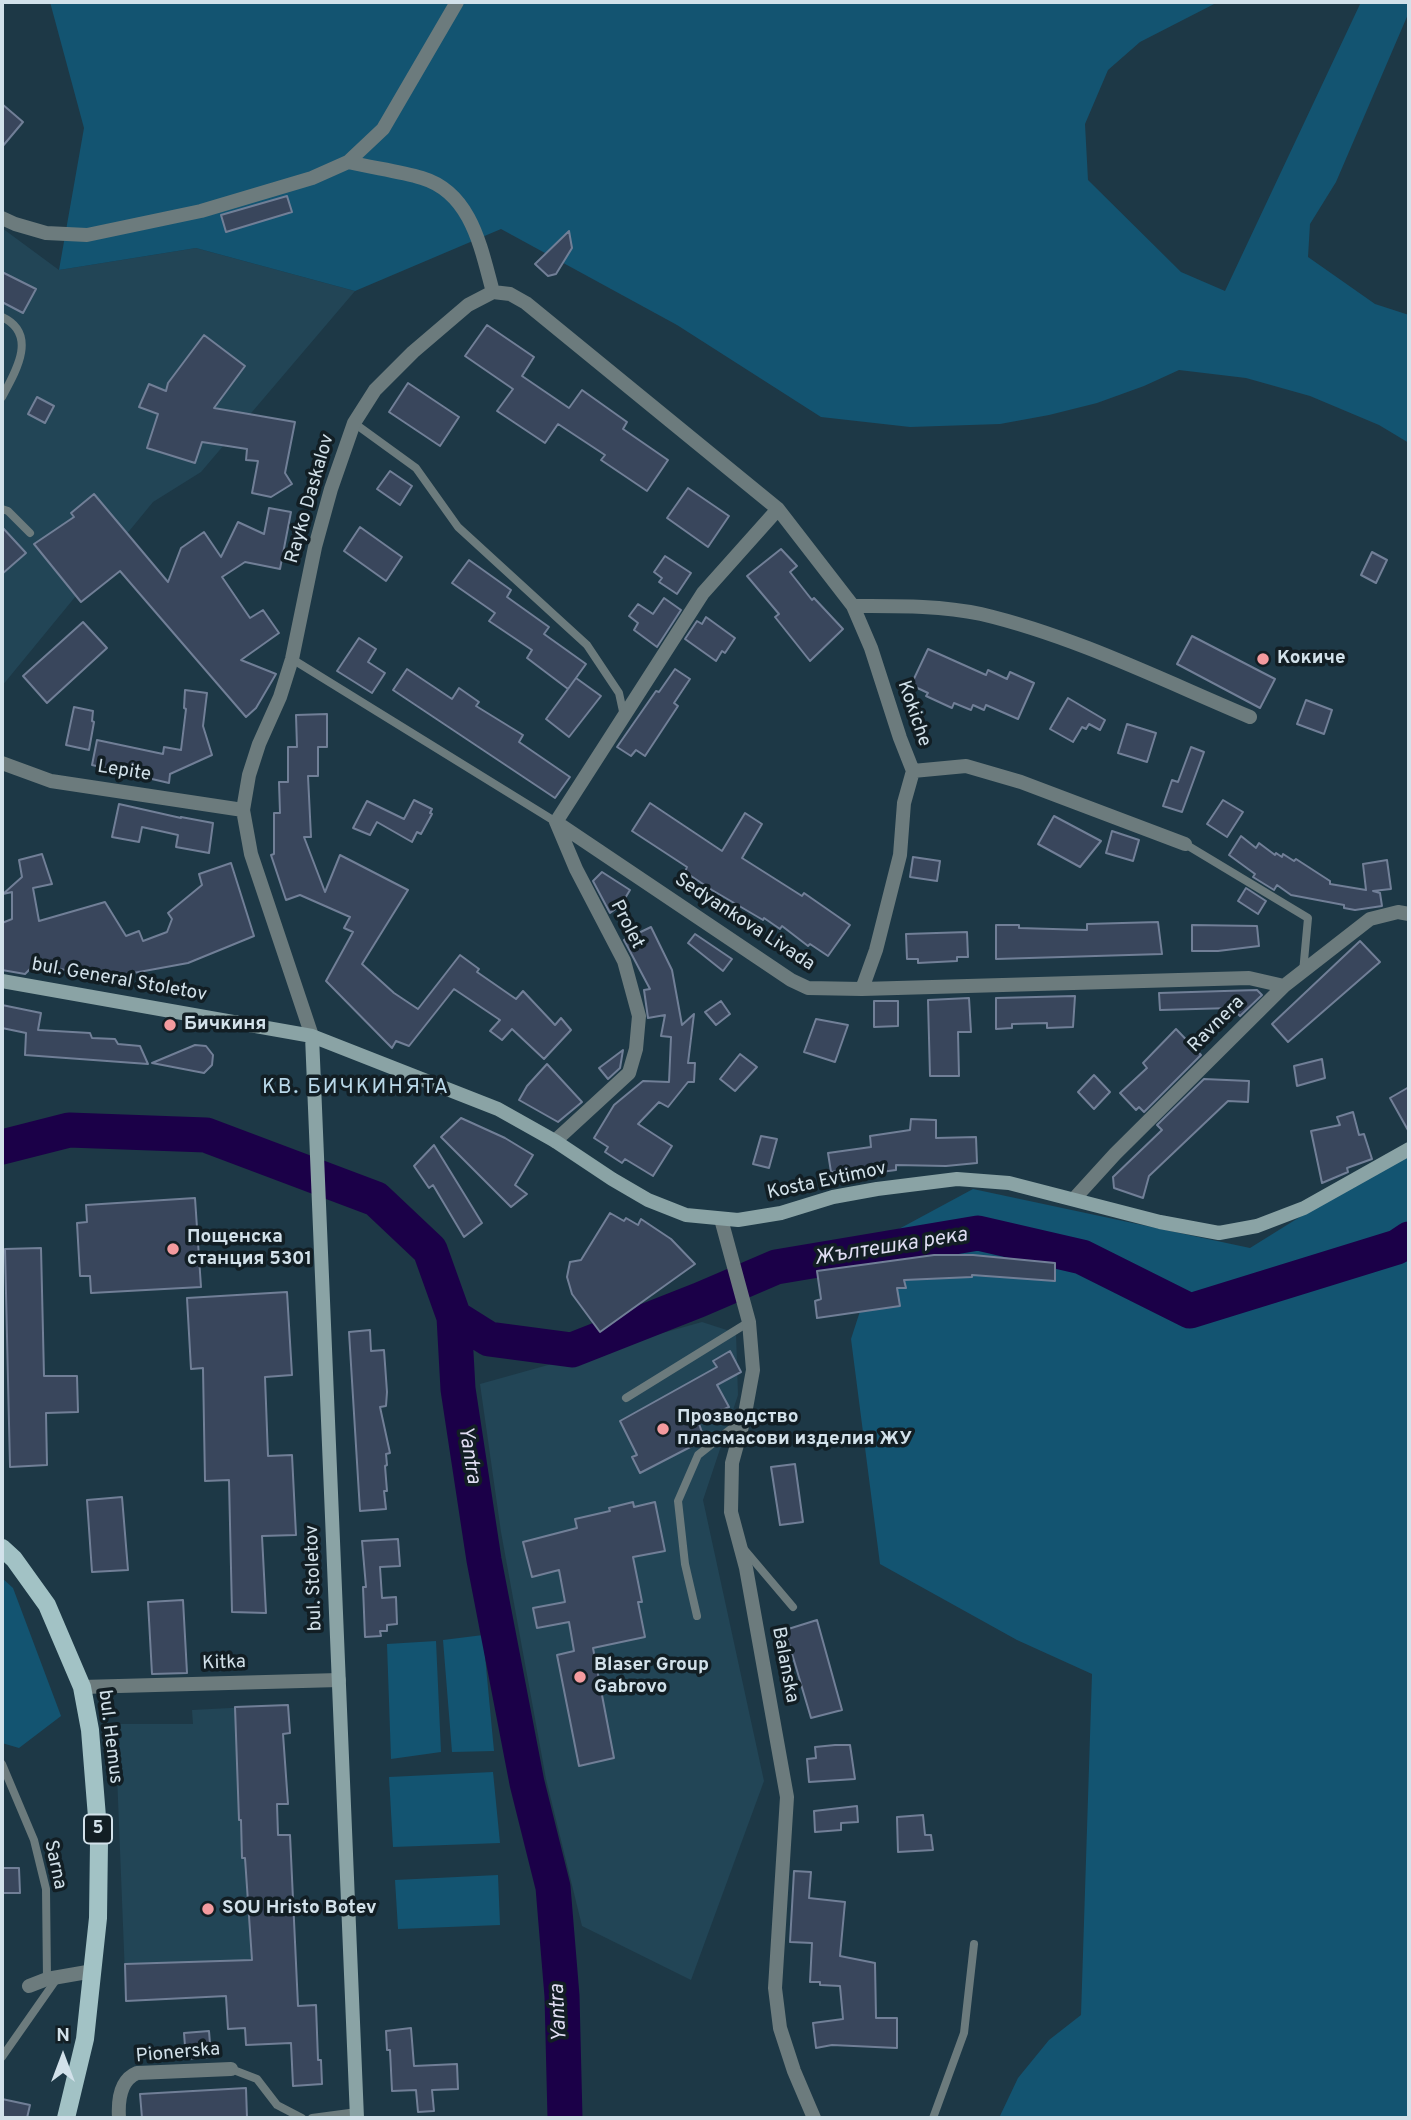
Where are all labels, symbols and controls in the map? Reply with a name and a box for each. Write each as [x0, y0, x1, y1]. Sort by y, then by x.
street label: Rayko Daskalov [282, 432, 340, 566]
place label: Кокиче [1277, 648, 1346, 670]
marker: Кокиче [1255, 651, 1271, 667]
street label: Kokiche [891, 678, 935, 750]
street label: Lepite [96, 757, 152, 787]
street label: Sedyankova Livada [670, 869, 818, 977]
street label: Prolet [604, 897, 648, 953]
street label: bul. General Stoletov [30, 954, 208, 1008]
street label: Ravnera [1184, 992, 1250, 1058]
place label: Бичкиня [184, 1014, 266, 1036]
marker: Бичкиня [162, 1017, 178, 1033]
district label: КВ. БИЧКИНЯТА [264, 1076, 448, 1102]
street label: Kosta Evtimov [765, 1158, 889, 1206]
water label: Жълтешка река [813, 1223, 969, 1273]
place label: Пощенска станция 5301 [187, 1227, 312, 1271]
marker: Пощенска станция 5301 [165, 1241, 181, 1257]
place label: Прозводство пласмасови изделия ЖУ [677, 1407, 912, 1451]
marker: Прозводство пласмасови изделия ЖУ [655, 1421, 671, 1437]
water label: Yantra [451, 1424, 485, 1486]
street label: bul. Stoletov [302, 1525, 328, 1631]
street label: Balanska [765, 1625, 803, 1705]
street label: Kitka [202, 1652, 246, 1676]
place label: Blaser Group Gabrovo [594, 1655, 709, 1699]
marker: Blaser Group Gabrovo [572, 1669, 588, 1685]
street label: bul. Hemus [92, 1689, 126, 1785]
road number: 5 [84, 1814, 112, 1843]
street label: Sarna [38, 1838, 70, 1892]
place label: SOU Hristo Botev [222, 1898, 376, 1920]
marker: SOU Hristo Botev [200, 1901, 216, 1917]
water label: Yantra [546, 1983, 574, 2043]
north arrow [28, 2022, 98, 2092]
text: N [56, 2024, 70, 2048]
street label: Pionerska [135, 2039, 221, 2069]

